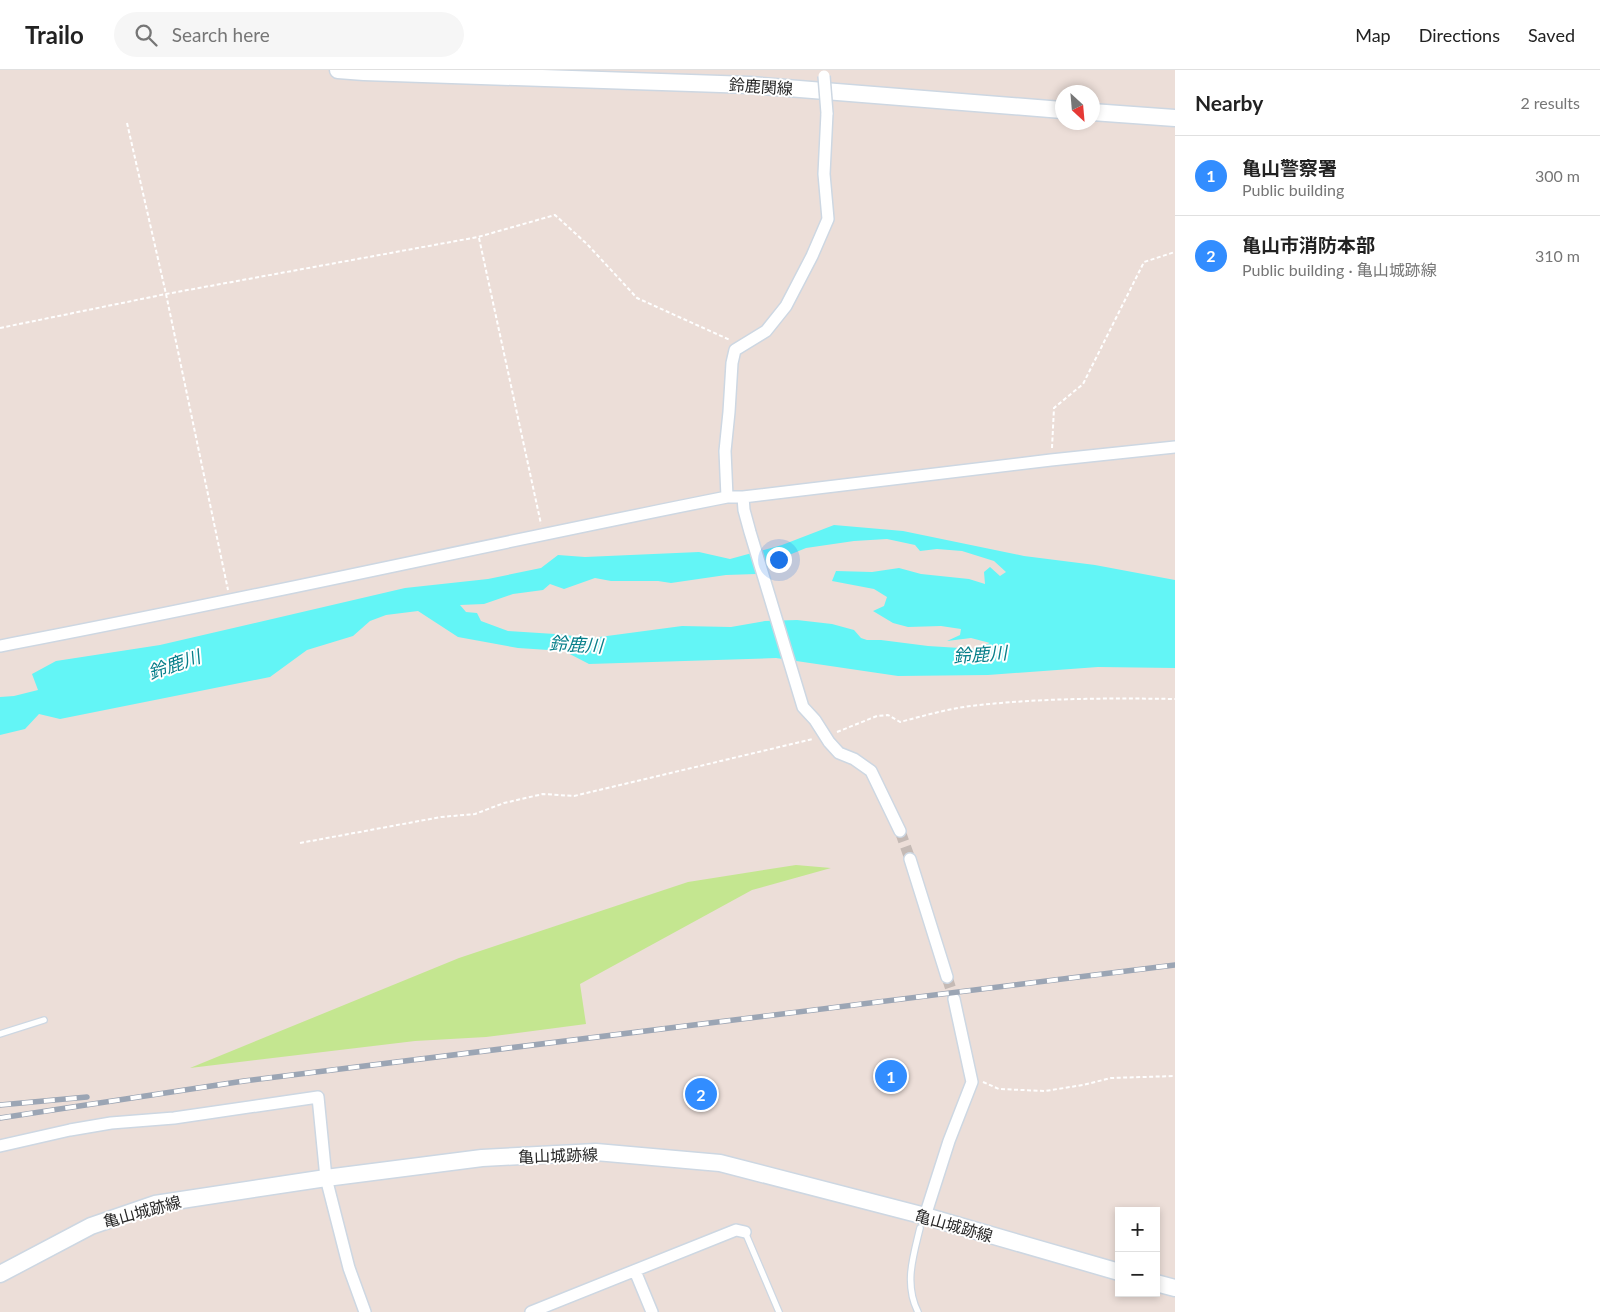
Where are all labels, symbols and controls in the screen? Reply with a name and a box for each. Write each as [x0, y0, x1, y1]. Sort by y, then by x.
search box [114, 12, 464, 57]
text: Trailo [25, 20, 84, 49]
icon: search [132, 21, 160, 49]
text: Search here [172, 23, 270, 46]
text: Map [1355, 24, 1391, 46]
text: Directions [1419, 24, 1500, 46]
text: Saved [1528, 24, 1575, 46]
street label: 鈴鹿関線 [728, 74, 794, 98]
north arrow [1055, 85, 1100, 130]
text: Nearby [1195, 90, 1263, 115]
text: 2 results [1520, 93, 1580, 112]
text: 亀山警察署 [1242, 156, 1337, 179]
text: 1 [1206, 166, 1216, 185]
text: 300 m [1535, 166, 1580, 185]
text: Public building [1242, 180, 1344, 199]
text: 亀山市消防本部 [1242, 233, 1375, 256]
text: 2 [1206, 246, 1216, 265]
text: 310 m [1535, 246, 1580, 265]
text: Public building · 亀山城跡線 [1242, 260, 1437, 279]
your location [766, 547, 792, 573]
water label: 鈴鹿川 [548, 632, 606, 657]
water label: 鈴鹿川 [952, 641, 1010, 667]
water label: 鈴鹿川 [145, 644, 205, 683]
pin: 1 [875, 1057, 907, 1095]
pin: 2 [685, 1075, 717, 1113]
street label: 亀山城跡線 [518, 1144, 598, 1166]
street label: 亀山城跡線 [101, 1191, 183, 1231]
street label: 亀山城跡線 [913, 1205, 995, 1245]
map controls [1115, 1207, 1160, 1297]
button: + [1115, 1207, 1160, 1252]
button: − [1115, 1252, 1160, 1297]

